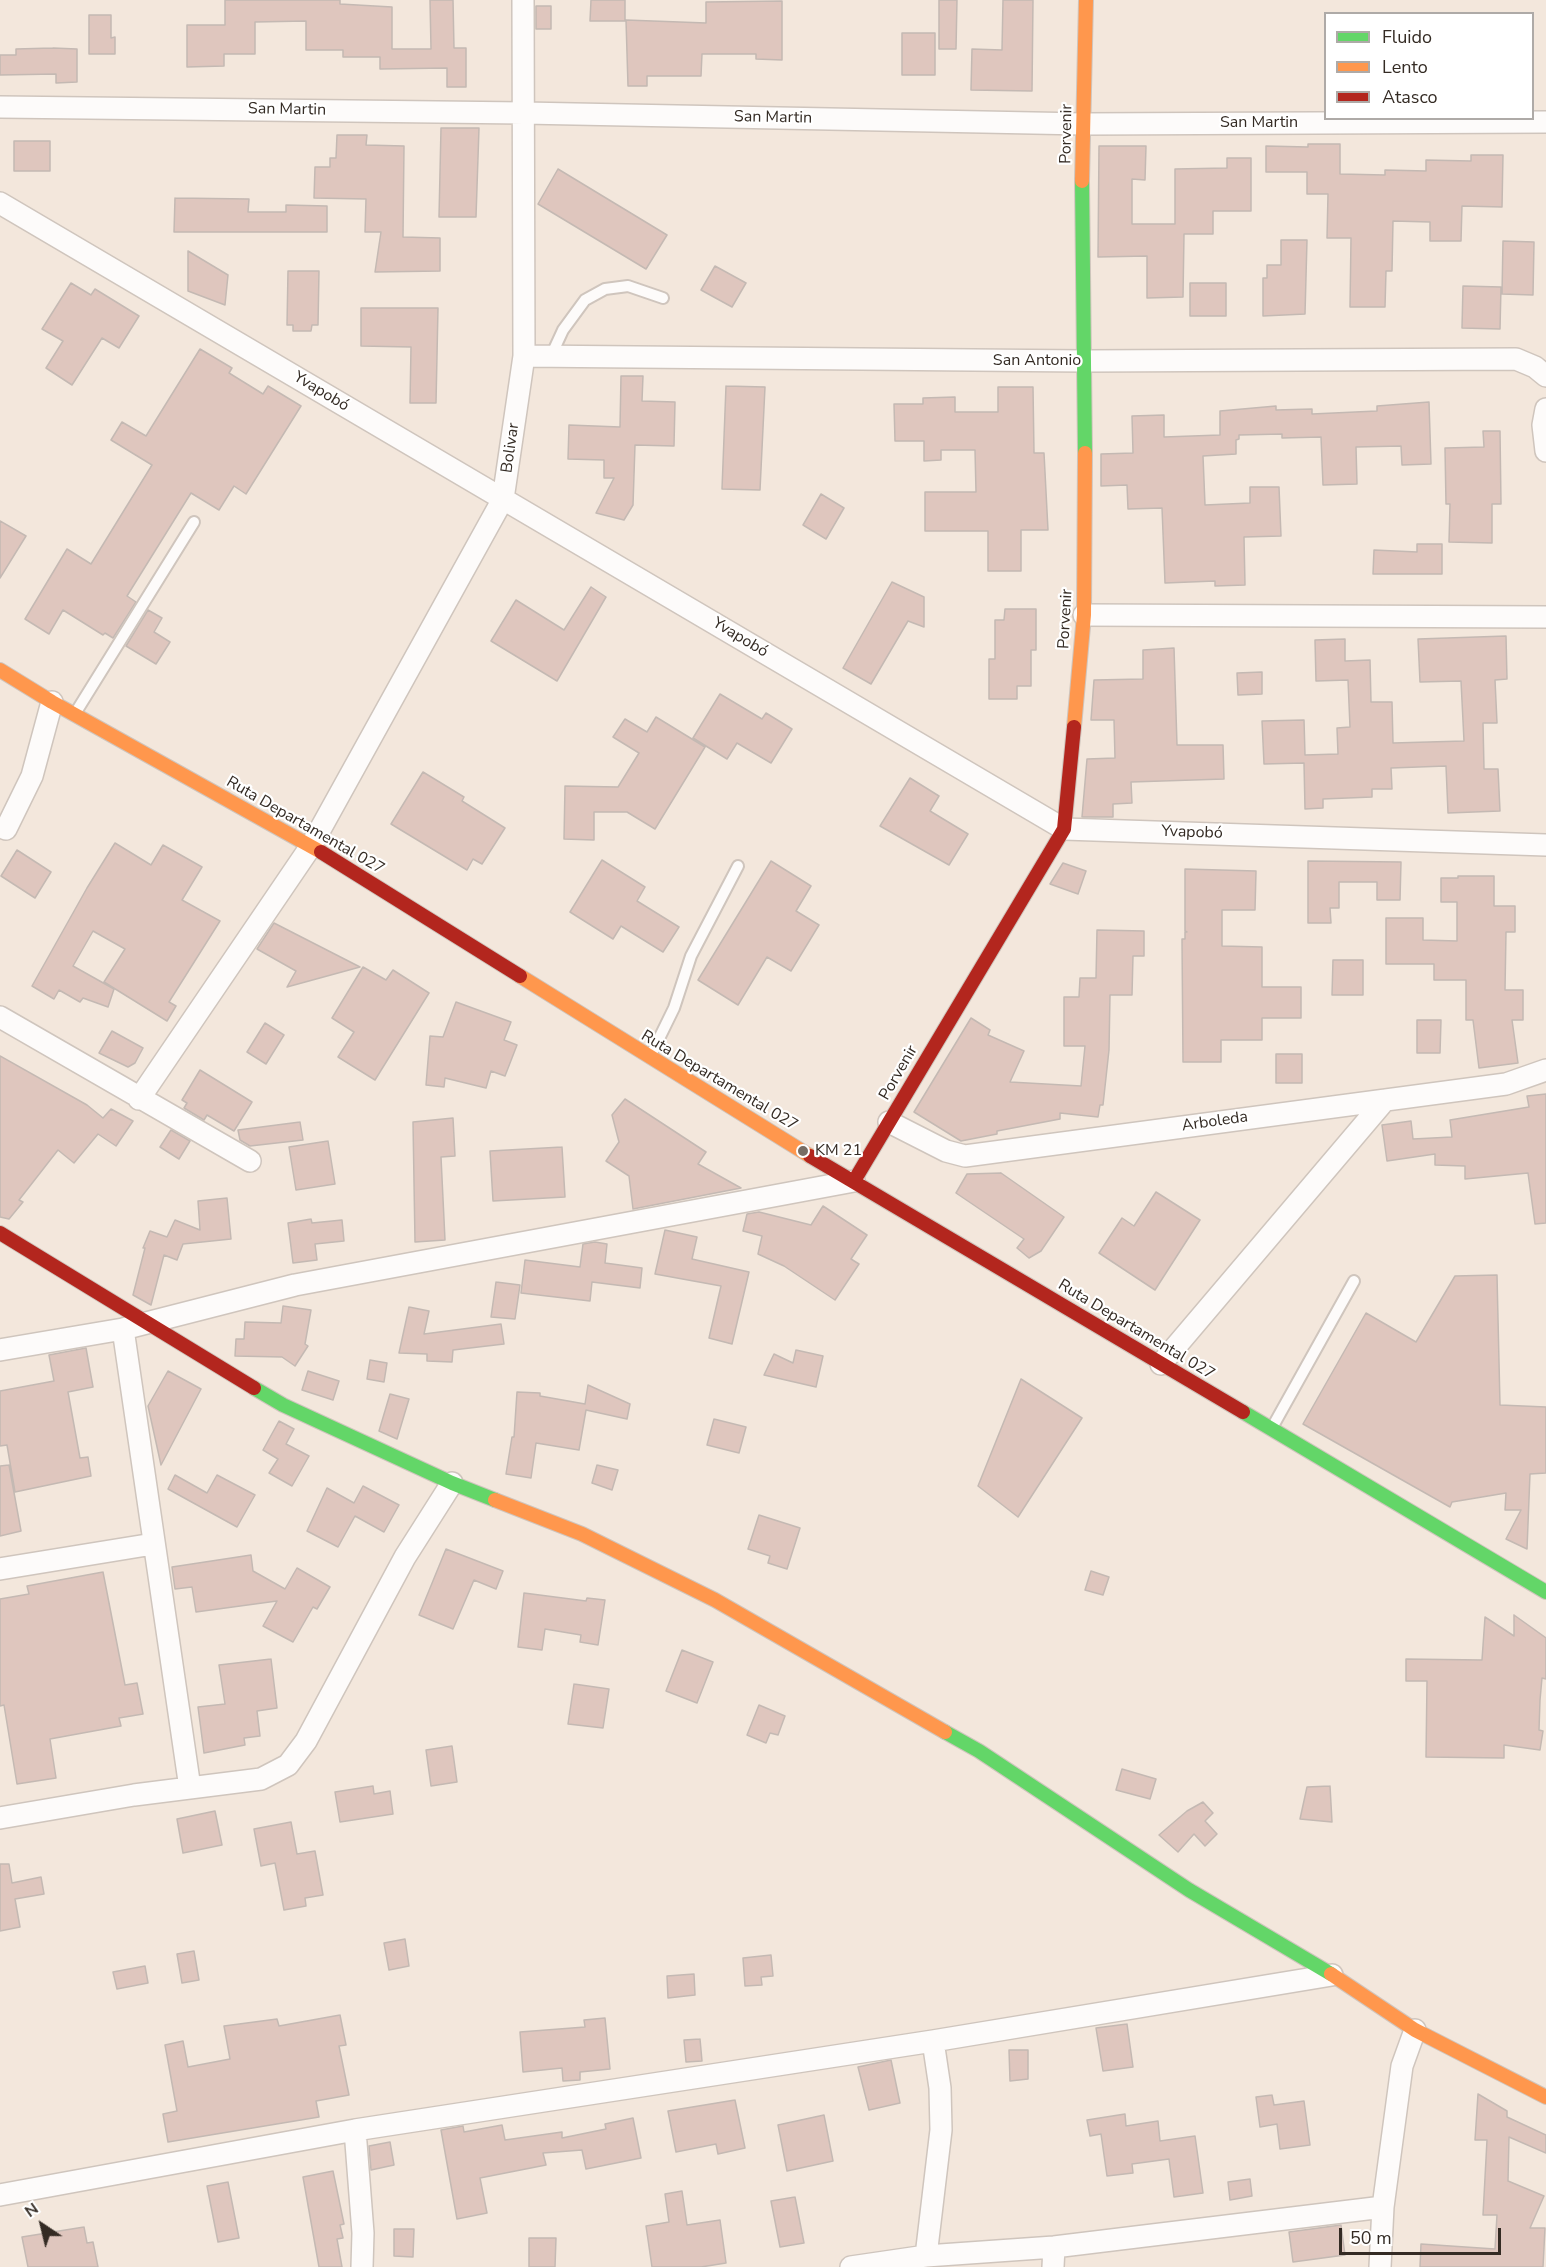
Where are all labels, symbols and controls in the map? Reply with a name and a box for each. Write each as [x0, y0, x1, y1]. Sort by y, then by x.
legend [1324, 12, 1534, 120]
text: Fluido [1382, 25, 1432, 49]
text: Lento [1382, 55, 1428, 79]
text: Atasco [1382, 85, 1438, 109]
street label: San Martin [248, 100, 326, 120]
street label: Porvenir [1057, 104, 1077, 164]
street label: San Martin [734, 108, 812, 128]
street label: San Martin [1220, 113, 1298, 133]
street label: San Antonio [993, 351, 1081, 371]
street label: Yvapobó [290, 368, 352, 416]
street label: Bolivar [498, 422, 524, 474]
street label: Porvenir [1055, 589, 1077, 649]
street label: Yvapobó [709, 614, 771, 662]
street label: Ruta Departamental 027 [223, 773, 387, 879]
street label: Yvapobó [1161, 822, 1223, 844]
street label: Ruta Departamental 027 [637, 1027, 801, 1135]
street label: Porvenir [876, 1042, 922, 1104]
street label: Arboleda [1181, 1108, 1249, 1136]
place label: KM 21 [815, 1141, 862, 1161]
marker: KM 21 [796, 1144, 810, 1158]
street label: Ruta Departamental 027 [1054, 1276, 1218, 1384]
north arrow [12, 2195, 72, 2255]
text: N [20, 2198, 43, 2223]
scale bar [1342, 2216, 1504, 2254]
text: 50 m [1350, 2226, 1392, 2250]

